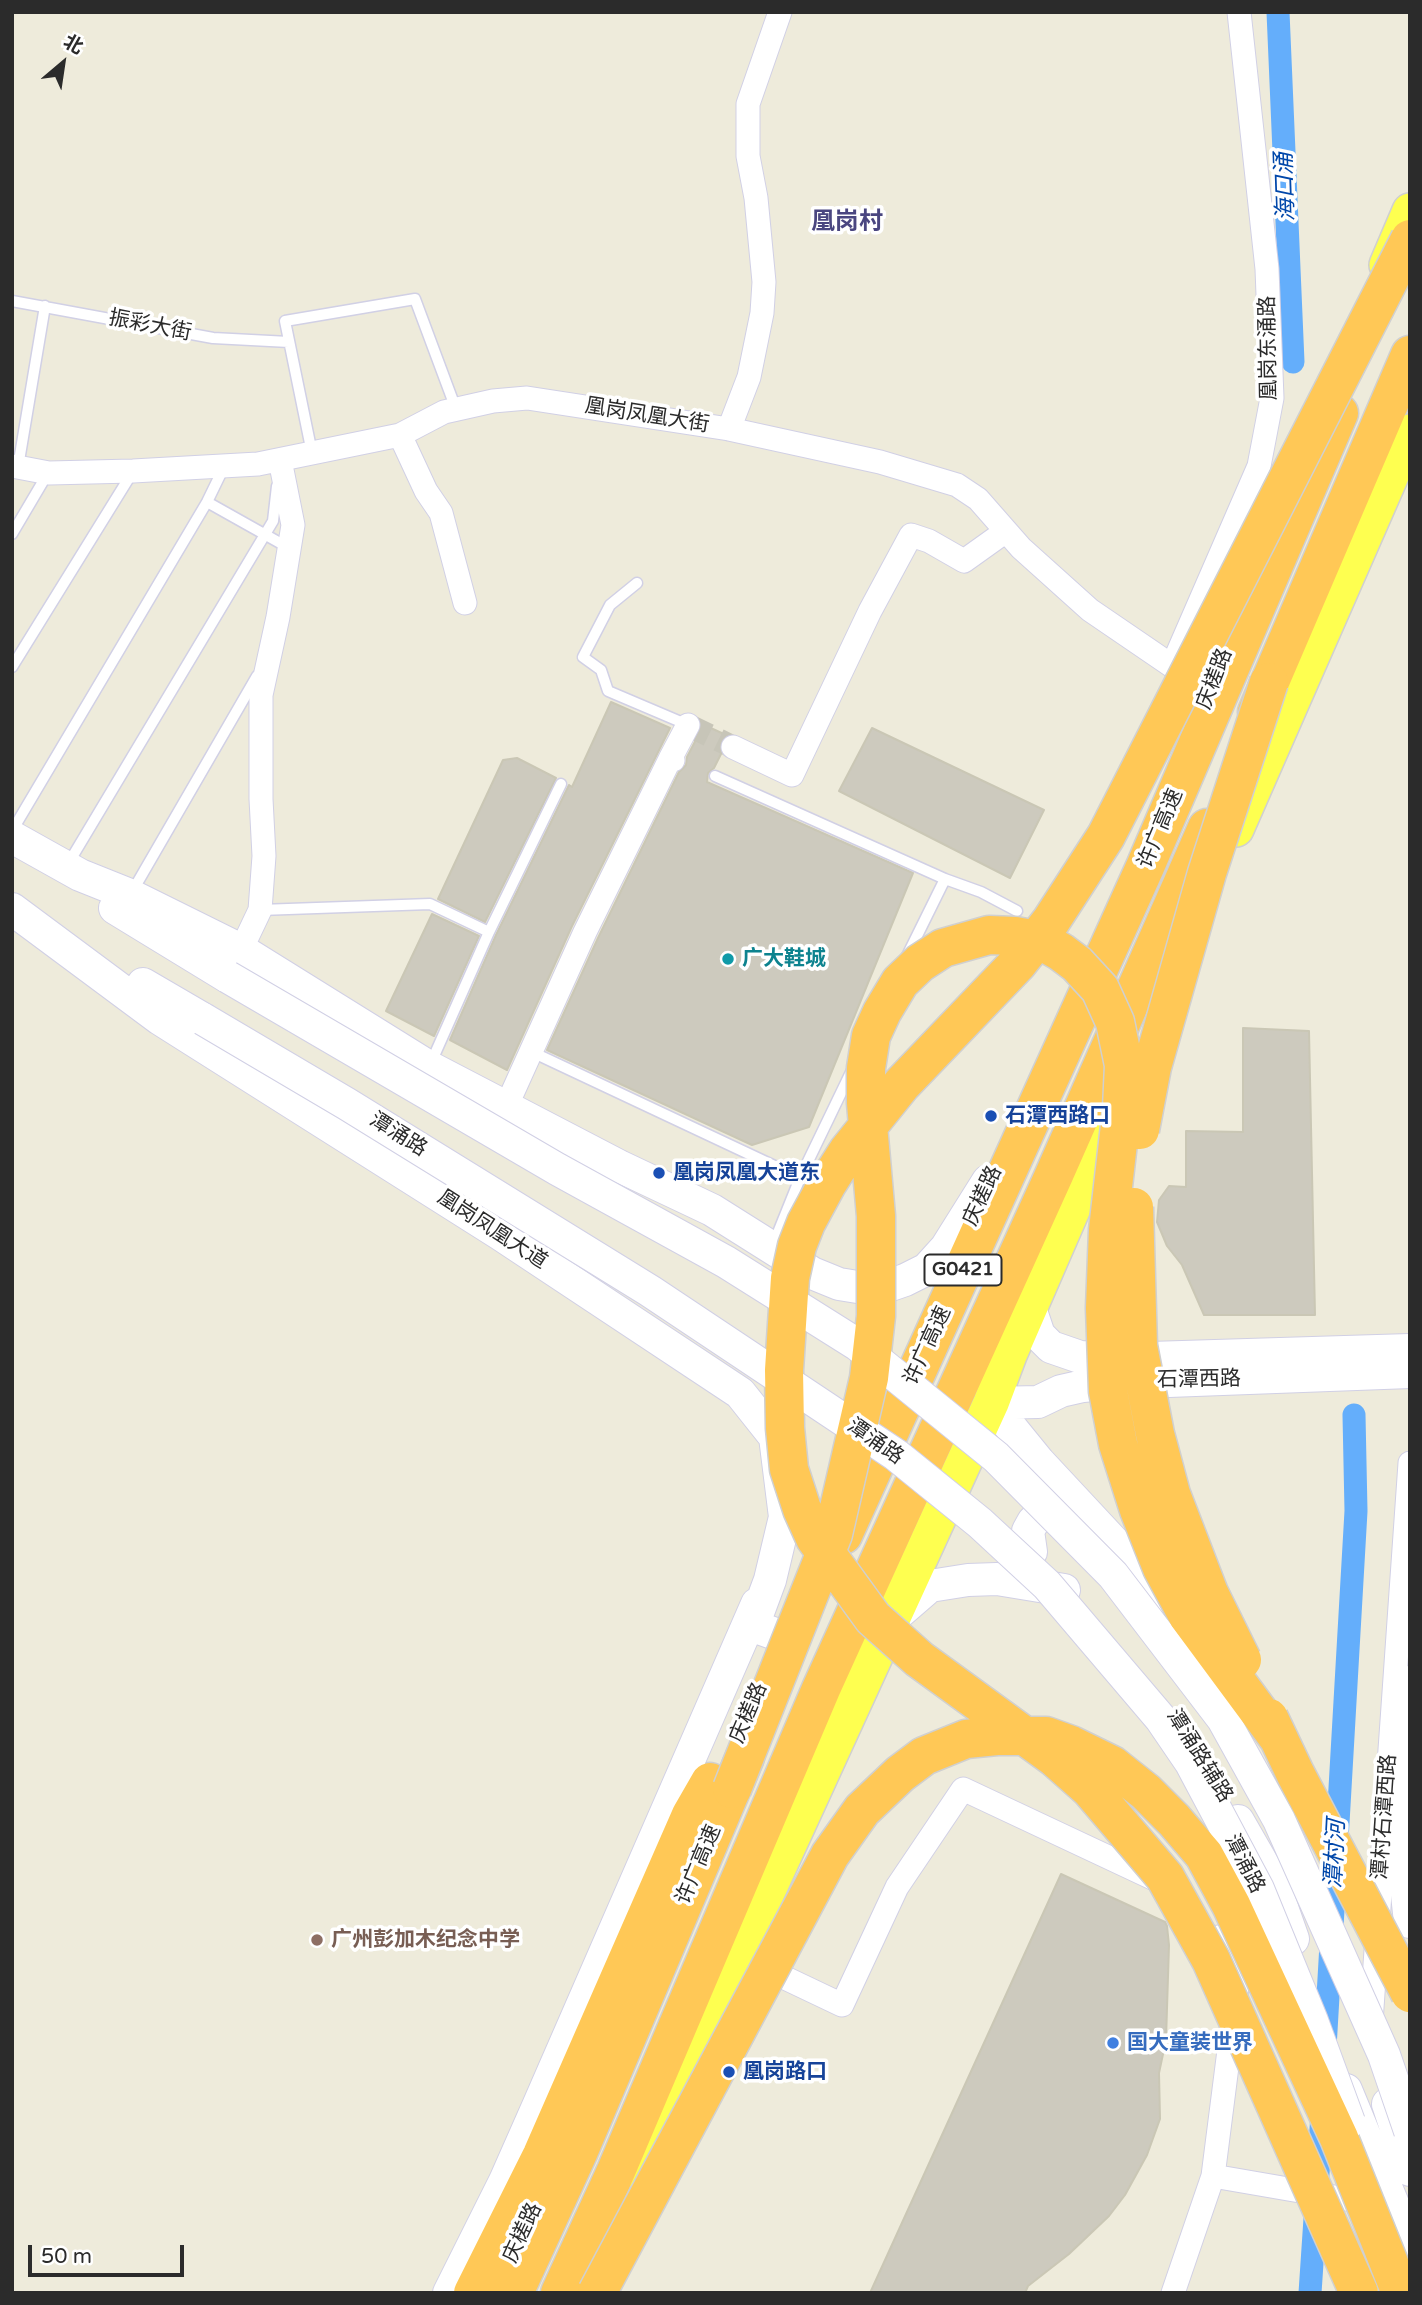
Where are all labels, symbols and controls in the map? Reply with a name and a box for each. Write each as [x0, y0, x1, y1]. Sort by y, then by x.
north arrow [28, 28, 98, 98]
text: 北 [60, 30, 87, 59]
water label: 海口涌 [1271, 152, 1301, 222]
district label: 凰岗村 [811, 209, 883, 237]
street label: 凰岗东涌路 [1255, 295, 1283, 401]
street label: 振彩大街 [106, 306, 194, 346]
street label: 凰岗凤凰大街 [583, 394, 711, 438]
street label: 庆槎路 [1192, 645, 1238, 713]
street label: 许广高速 [1133, 785, 1189, 873]
place label: 广大鞋城 [742, 946, 826, 972]
marker: 广大鞋城 [720, 951, 736, 967]
place label: 石潭西路口 [1005, 1103, 1110, 1129]
street label: 潭涌路 [365, 1108, 431, 1162]
marker: 石潭西路口 [983, 1108, 999, 1124]
place label: 凰岗凤凰大道东 [673, 1160, 820, 1186]
street label: 庆槎路 [958, 1162, 1008, 1230]
marker: 凰岗凤凰大道东 [651, 1165, 667, 1181]
street label: 凰岗凤凰大道 [432, 1185, 552, 1275]
road number: G0421 [925, 1254, 1002, 1286]
street label: 许广高速 [899, 1303, 957, 1389]
street label: 石潭西路 [1157, 1367, 1241, 1393]
street label: 潭涌路 [842, 1414, 908, 1470]
street label: 庆槎路 [725, 1679, 773, 1747]
street label: 潭涌路辅路 [1160, 1705, 1238, 1807]
street label: 潭村石潭西路 [1368, 1753, 1402, 1881]
water label: 潭村河 [1320, 1819, 1352, 1889]
street label: 许广高速 [671, 1821, 727, 1909]
street label: 潭涌路 [1218, 1830, 1270, 1898]
place label: 广州彭加木纪念中学 [331, 1927, 520, 1953]
marker: 广州彭加木纪念中学 [309, 1932, 325, 1948]
place label: 国大童装世界 [1127, 2030, 1253, 2056]
marker: 国大童装世界 [1105, 2035, 1121, 2051]
place label: 凰岗路口 [743, 2059, 827, 2085]
marker: 凰岗路口 [721, 2064, 737, 2080]
street label: 庆槎路 [498, 2199, 548, 2267]
scale bar [32, 2232, 187, 2276]
text: 50 m [41, 2244, 92, 2269]

